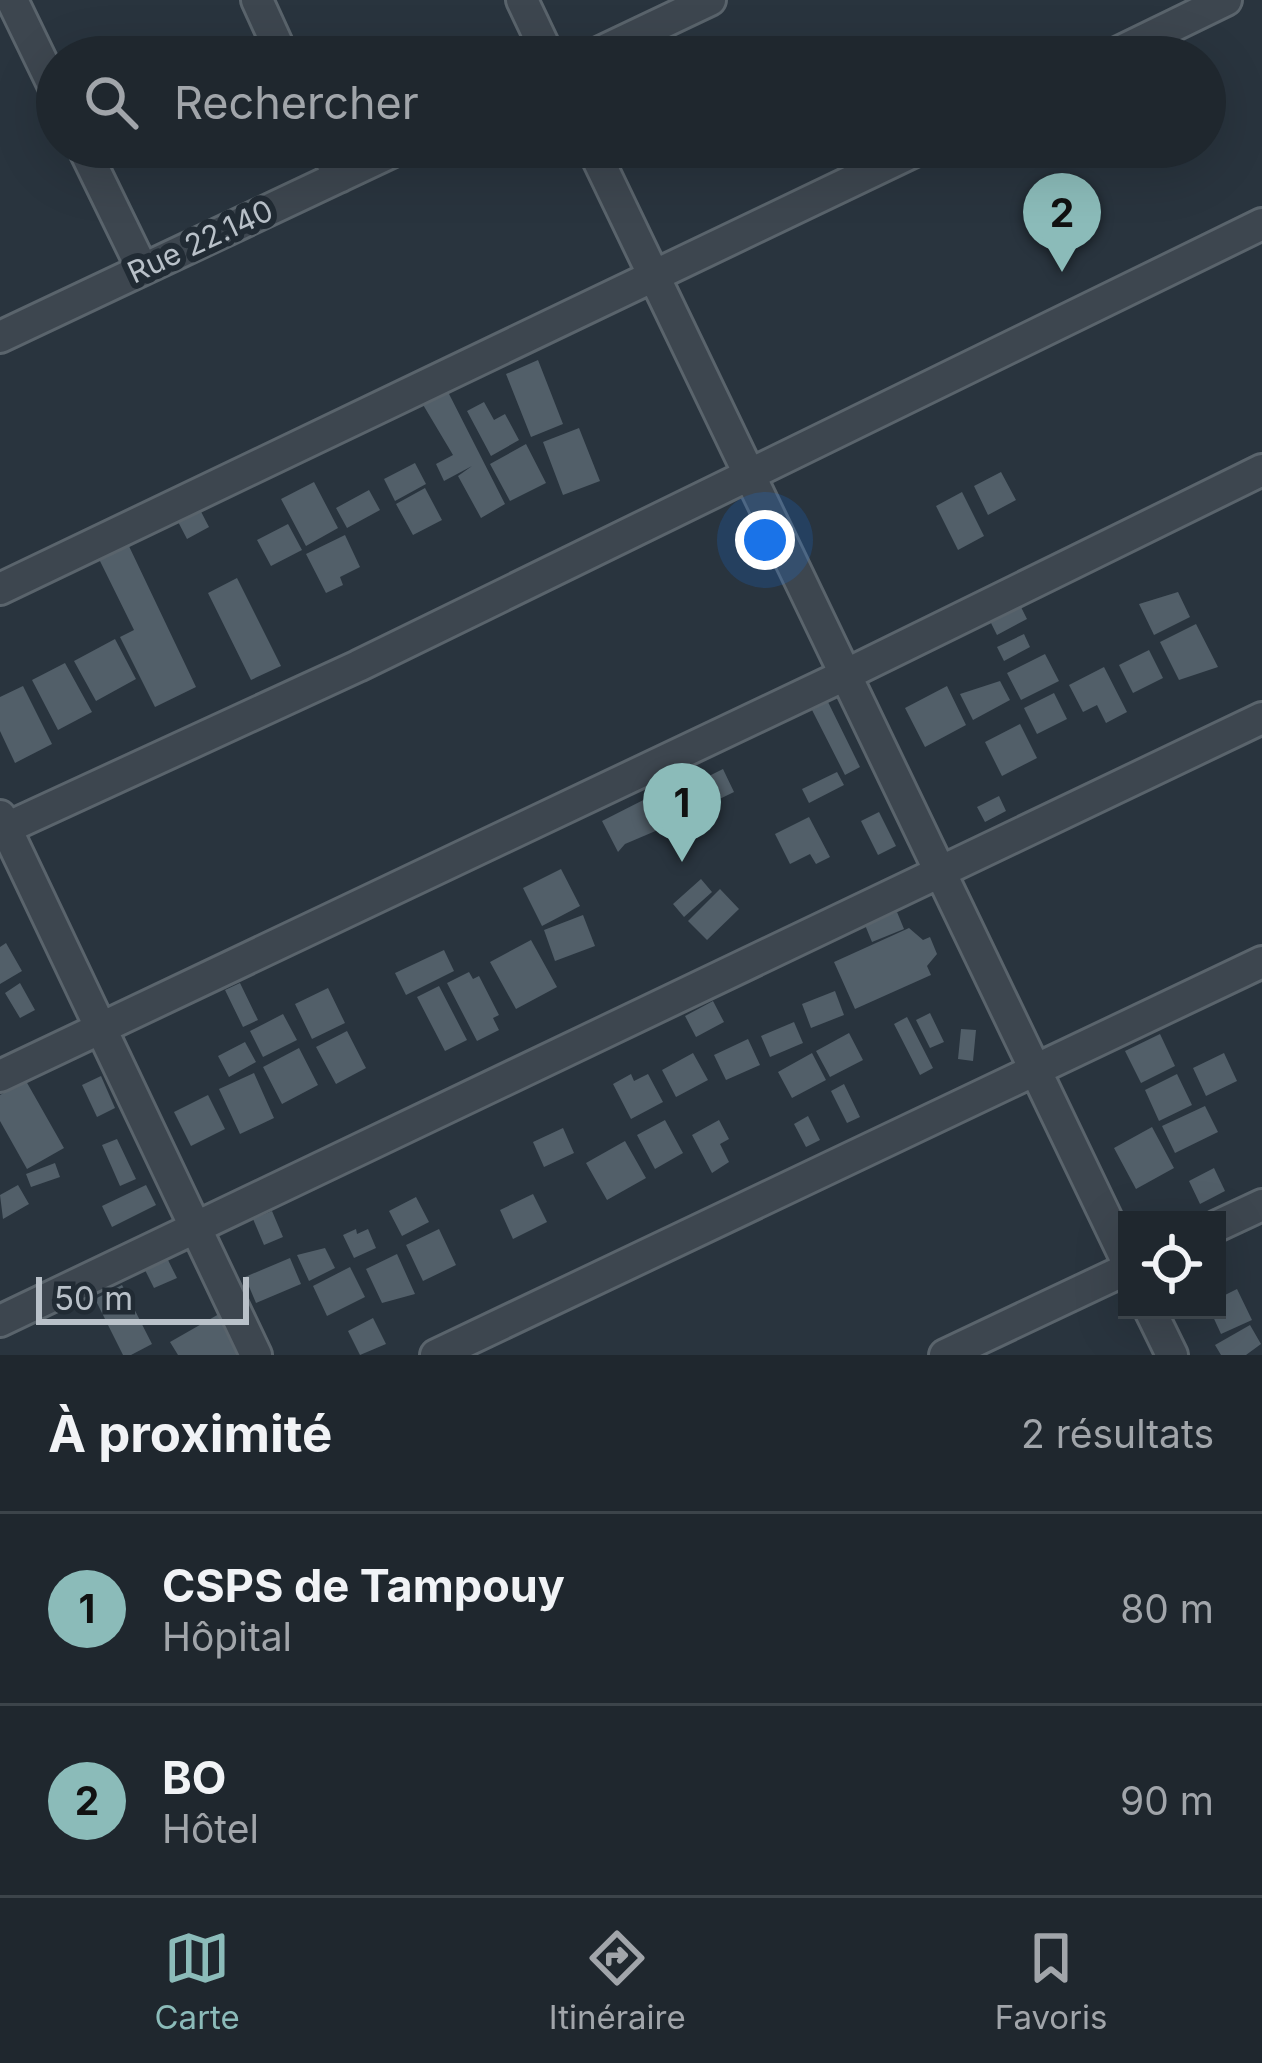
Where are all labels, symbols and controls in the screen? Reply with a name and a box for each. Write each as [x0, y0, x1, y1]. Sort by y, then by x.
search box [36, 36, 1226, 168]
icon: search [78, 69, 144, 135]
text: Rechercher [174, 75, 419, 130]
pin: 2 [1023, 173, 1101, 272]
street label: Rue 22.140 [122, 192, 278, 290]
your location [735, 510, 795, 570]
pin: 1 [643, 763, 721, 862]
map controls [1118, 1211, 1226, 1319]
button: locate [1118, 1211, 1226, 1319]
scale bar [36, 1271, 249, 1324]
text: 50 m [54, 1278, 133, 1318]
text: À proximité [48, 1403, 332, 1464]
text: 2 résultats [1021, 1410, 1214, 1457]
text: CSPS de Tampouy [162, 1558, 565, 1613]
text: 1 [79, 1585, 95, 1632]
text: 80 m [1120, 1585, 1214, 1632]
text: Hôpital [162, 1613, 292, 1660]
text: BO [162, 1750, 226, 1805]
text: 2 [75, 1777, 99, 1824]
text: 90 m [1120, 1777, 1214, 1824]
text: Hôtel [162, 1805, 259, 1852]
tab: Carte [155, 1925, 240, 2037]
tab: Itinéraire [549, 1925, 686, 2037]
tab: Favoris [995, 1925, 1108, 2037]

